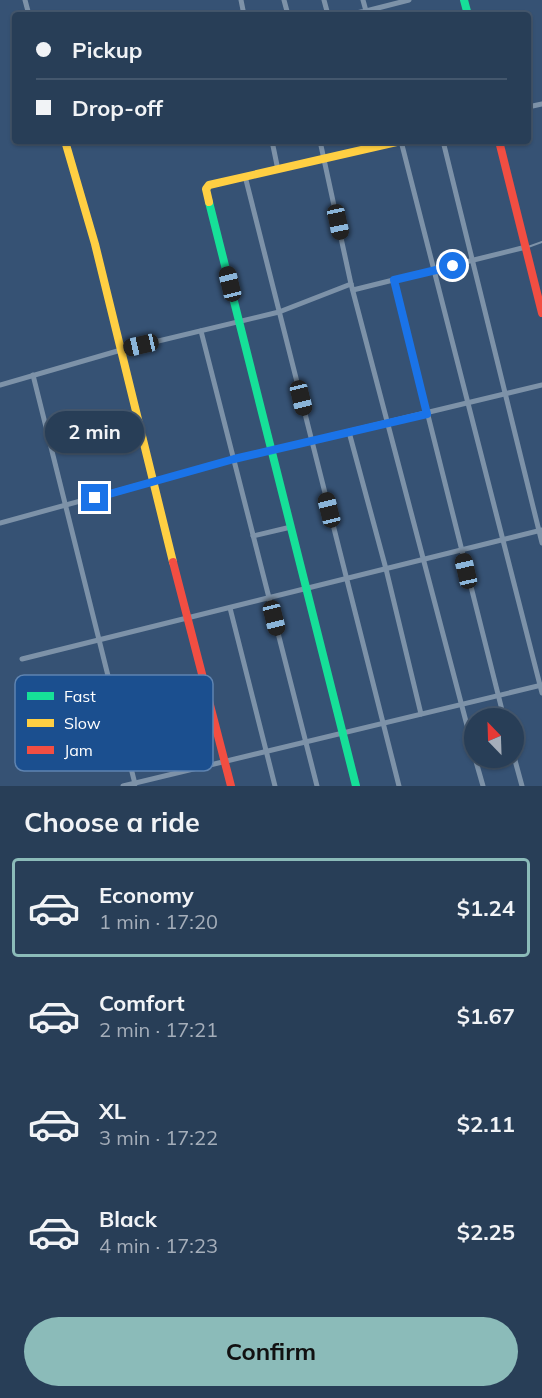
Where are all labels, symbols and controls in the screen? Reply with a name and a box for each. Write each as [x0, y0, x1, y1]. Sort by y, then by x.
text: Pickup [72, 36, 142, 64]
text: Drop-off [72, 94, 163, 122]
car [325, 203, 351, 241]
route start [439, 252, 466, 279]
car [217, 264, 243, 304]
car [121, 332, 161, 358]
car [288, 378, 314, 418]
callout: 2 min [46, 411, 144, 453]
text: 2 min [68, 419, 121, 444]
route end [81, 484, 108, 511]
car [316, 490, 342, 530]
car [453, 551, 479, 591]
car [261, 598, 287, 638]
legend [15, 675, 213, 771]
text: Fast [64, 686, 96, 706]
north arrow [464, 708, 524, 768]
map controls [464, 708, 524, 768]
text: Slow [64, 713, 101, 733]
text: Jam [64, 740, 93, 760]
text: Choose a ride [24, 805, 200, 839]
icon: car [27, 881, 81, 935]
text: Economy [99, 881, 194, 909]
text: $1.24 [457, 894, 515, 922]
text: 1 min · 17:20 [99, 909, 218, 934]
icon: car [27, 989, 81, 1043]
text: Comfort [99, 989, 185, 1017]
text: $1.67 [457, 1002, 515, 1030]
text: 2 min · 17:21 [99, 1017, 218, 1042]
icon: car [27, 1097, 81, 1151]
text: XL [99, 1097, 126, 1125]
text: $2.11 [457, 1110, 515, 1138]
text: 3 min · 17:22 [99, 1125, 218, 1150]
icon: car [27, 1205, 81, 1259]
text: Black [99, 1205, 157, 1233]
text: $2.25 [457, 1218, 515, 1246]
text: 4 min · 17:23 [99, 1233, 218, 1258]
button: Confirm [24, 1317, 518, 1386]

